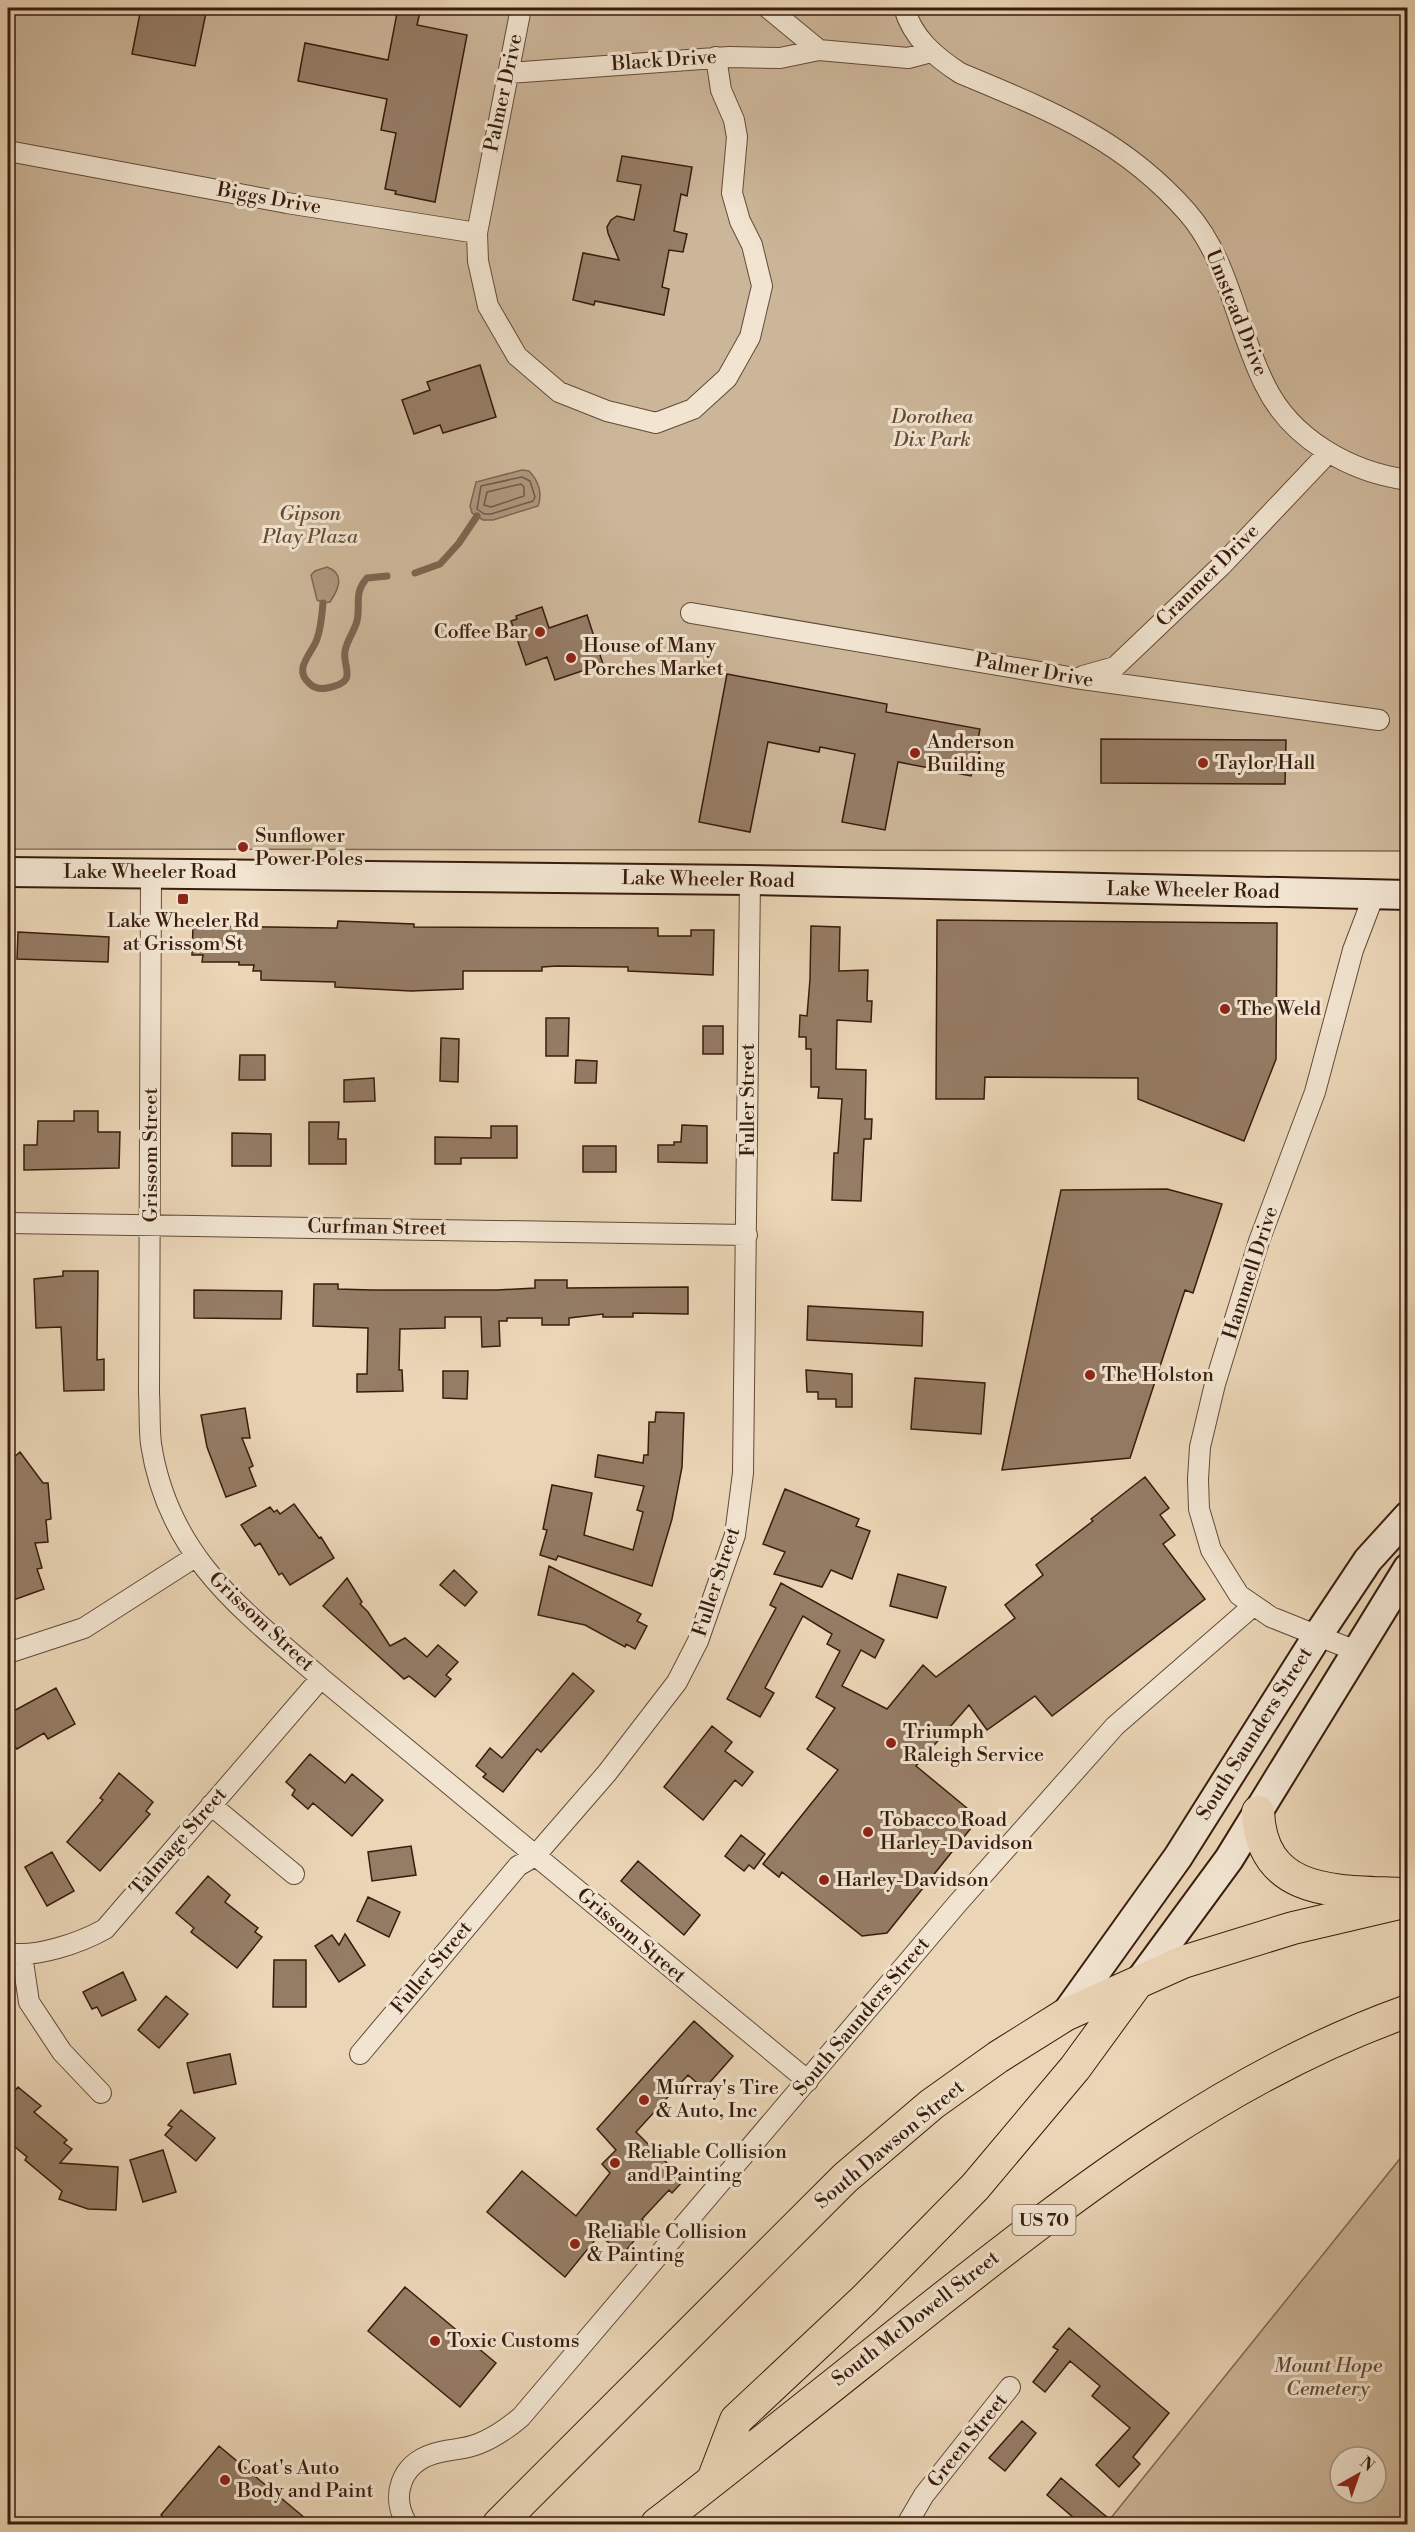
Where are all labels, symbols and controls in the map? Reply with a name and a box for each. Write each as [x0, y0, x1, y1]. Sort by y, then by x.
street label: Palmer Drive [479, 32, 529, 154]
street label: Black Drive [609, 45, 718, 77]
street label: Biggs Drive [214, 177, 323, 220]
street label: Umstead Drive [1199, 246, 1273, 380]
park label: Dorothea Dix Park [890, 405, 974, 453]
park label: Gipson Play Plaza [261, 502, 359, 550]
street label: Cranmer Drive [1151, 519, 1265, 633]
place label: Coffee Bar [434, 620, 528, 645]
marker: Coffee Bar [533, 625, 547, 639]
place label: House of Many Porches Market [583, 634, 723, 682]
street label: Palmer Drive [973, 648, 1095, 694]
marker: House of Many Porches Market [564, 651, 578, 665]
place label: Anderson Building [926, 730, 1015, 778]
marker: Anderson Building [908, 746, 922, 760]
place label: Taylor Hall [1215, 751, 1316, 776]
marker: Taylor Hall [1196, 756, 1210, 770]
place label: Sunflower Power Poles [255, 824, 363, 872]
marker: Sunflower Power Poles [236, 840, 250, 854]
street label: Lake Wheeler Road [63, 860, 237, 885]
street label: Lake Wheeler Road [621, 866, 795, 894]
street label: Lake Wheeler Road [1106, 877, 1280, 905]
marker: Lake Wheeler Rd at Grissom St [176, 892, 190, 906]
place label: Lake Wheeler Rd at Grissom St [107, 909, 260, 957]
place label: The Weld [1237, 997, 1322, 1022]
marker: The Weld [1218, 1002, 1232, 1016]
street label: Fuller Street [736, 1043, 761, 1157]
street label: Grissom Street [139, 1087, 164, 1223]
street label: Hammell Drive [1218, 1203, 1284, 1343]
street label: Curfman Street [307, 1214, 447, 1242]
place label: The Holston [1102, 1363, 1214, 1388]
marker: The Holston [1083, 1368, 1097, 1382]
street label: Fuller Street [688, 1524, 746, 1640]
street label: Grissom Street [203, 1567, 319, 1677]
street label: South Saunders Street [1191, 1643, 1319, 1825]
place label: Triumph Raleigh Service [903, 1720, 1044, 1768]
marker: Triumph Raleigh Service [884, 1736, 898, 1750]
street label: Talmage Street [125, 1783, 233, 1901]
place label: Tobacco Road Harley-Davidson [880, 1808, 1033, 1856]
marker: Tobacco Road Harley-Davidson [861, 1825, 875, 1839]
place label: Harley-Davidson [836, 1868, 989, 1893]
marker: Harley-Davidson [817, 1873, 831, 1887]
street label: Grissom Street [571, 1883, 691, 1989]
street label: Fuller Street [386, 1917, 478, 2019]
street label: South Saunders Street [788, 1932, 936, 2102]
street label: South Dawson Street [810, 2075, 970, 2215]
place label: Murray's Tire & Auto, Inc [656, 2076, 779, 2124]
marker: Murray's Tire & Auto, Inc [637, 2093, 651, 2107]
place label: Reliable Collision and Painting [627, 2140, 787, 2188]
marker: Reliable Collision and Painting [608, 2156, 622, 2170]
road number: US 70 [1012, 2205, 1076, 2235]
place label: Reliable Collision & Painting [587, 2220, 747, 2268]
marker: Reliable Collision & Painting [568, 2237, 582, 2251]
street label: South McDowell Street [827, 2246, 1005, 2392]
place label: Toxic Customs [447, 2329, 579, 2354]
marker: Toxic Customs [428, 2334, 442, 2348]
park label: Mount Hope Cemetery [1274, 2354, 1383, 2402]
street label: Green Street [922, 2389, 1014, 2493]
north arrow [1328, 2445, 1388, 2505]
text: N [1356, 2453, 1379, 2476]
place label: Coat's Auto Body and Paint [236, 2456, 374, 2504]
marker: Coat's Auto Body and Paint [218, 2473, 232, 2487]

